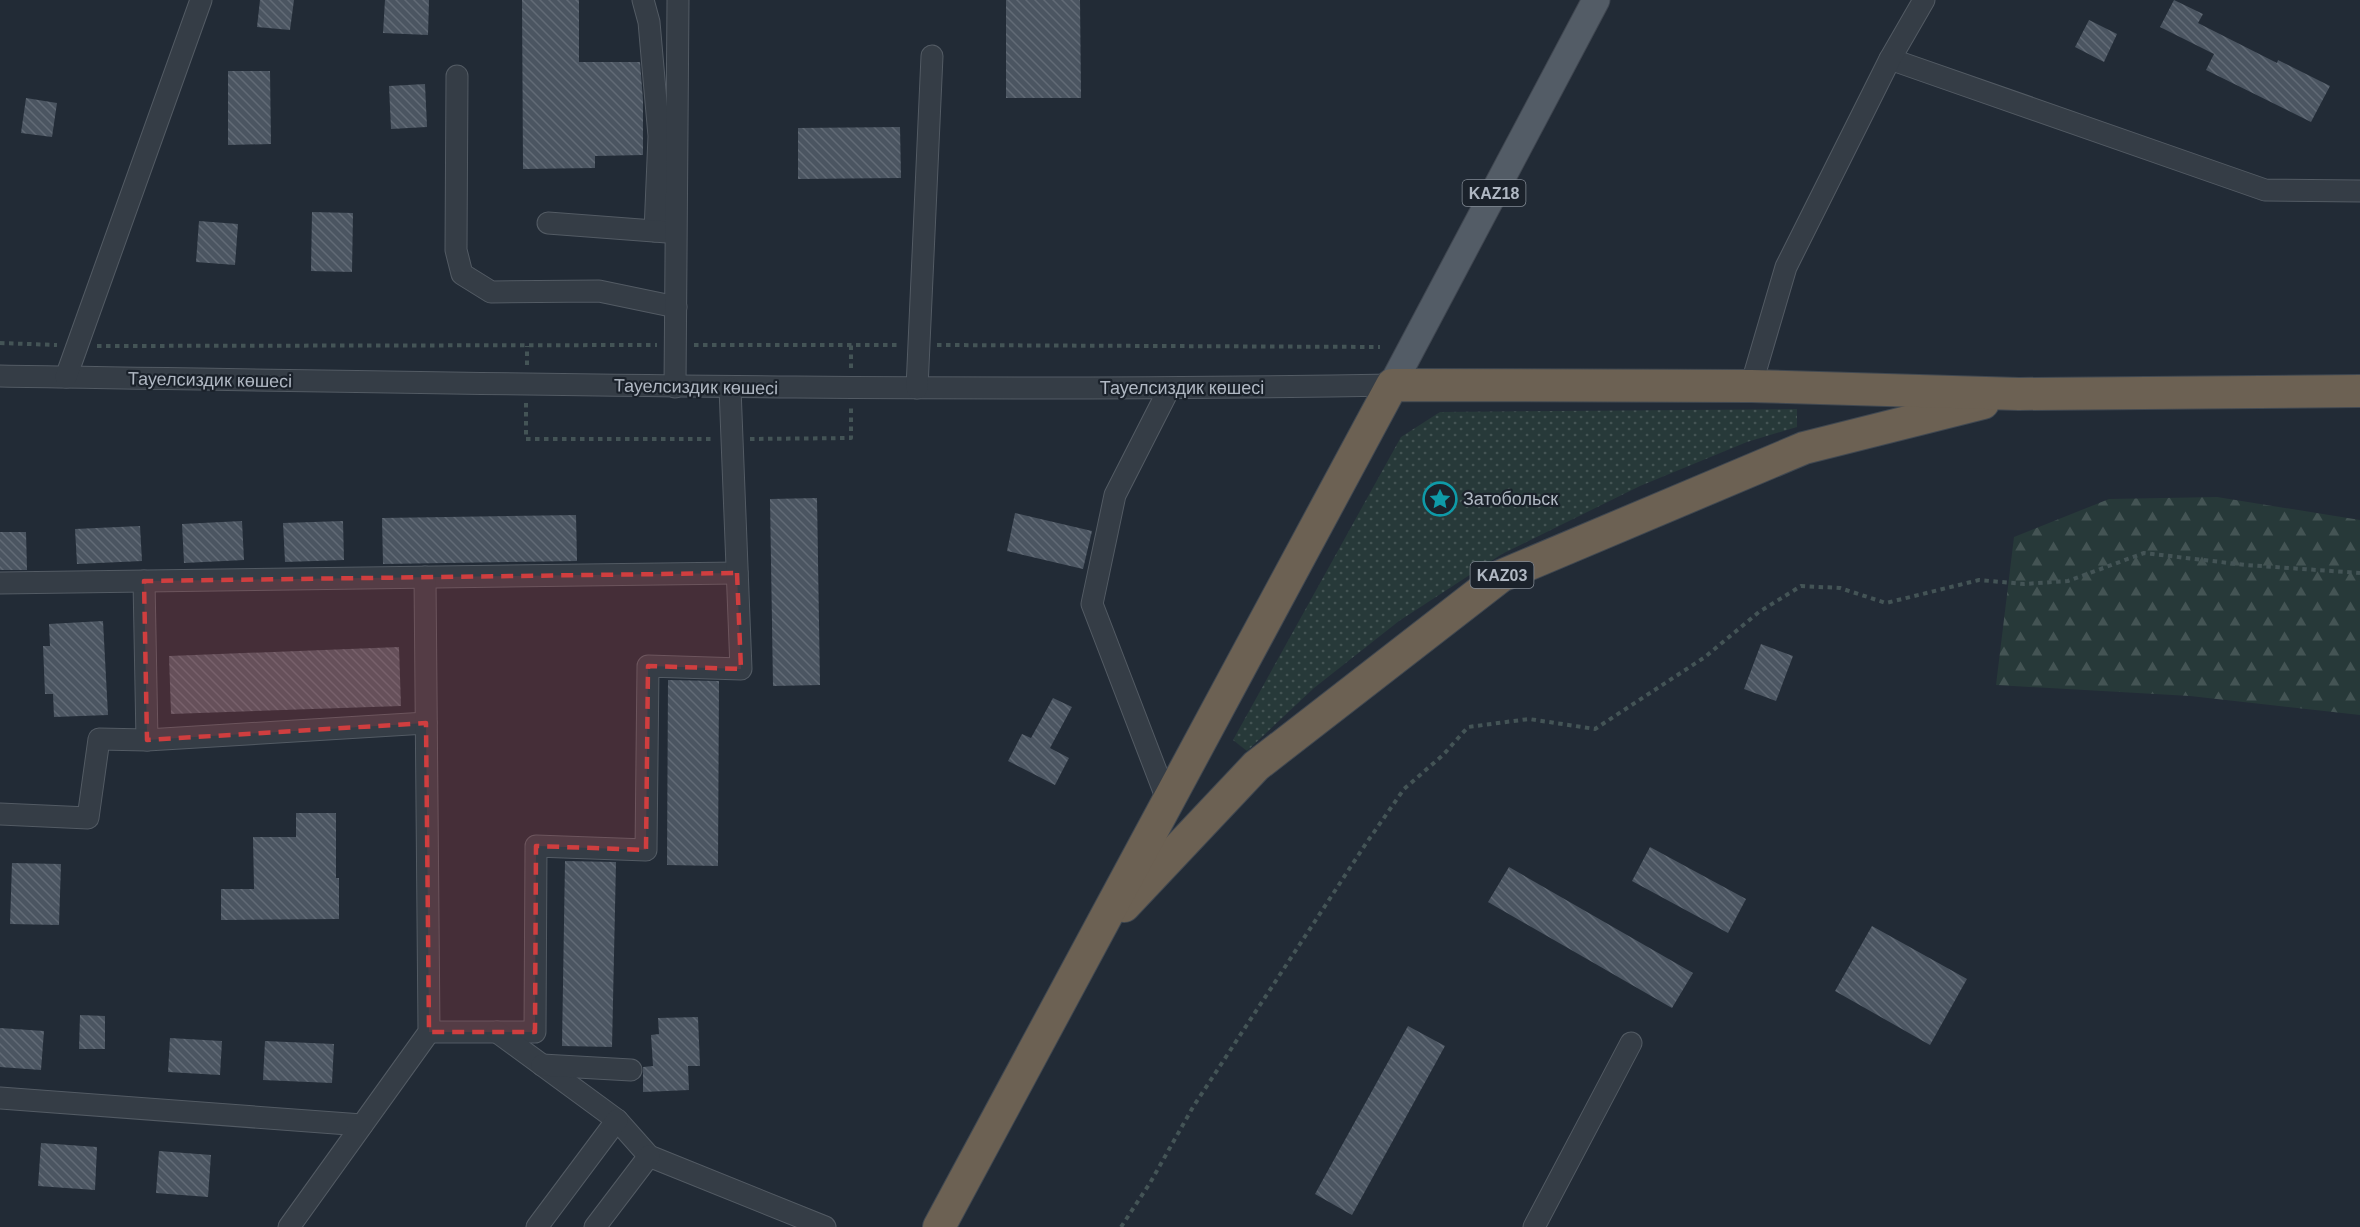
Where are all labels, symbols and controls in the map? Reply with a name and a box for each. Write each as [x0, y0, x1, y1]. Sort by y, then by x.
road number: KAZ18 [1462, 180, 1526, 206]
street label: Тауелсиздик көшесі [128, 369, 292, 391]
street label: Тауелсиздик көшесі [614, 376, 778, 398]
street label: Тауелсиздик көшесі [1100, 378, 1264, 398]
place icon: Затобольск [1422, 481, 1458, 517]
place label: Затобольск [1463, 489, 1558, 509]
road number: KАZ03 [1470, 562, 1534, 588]

